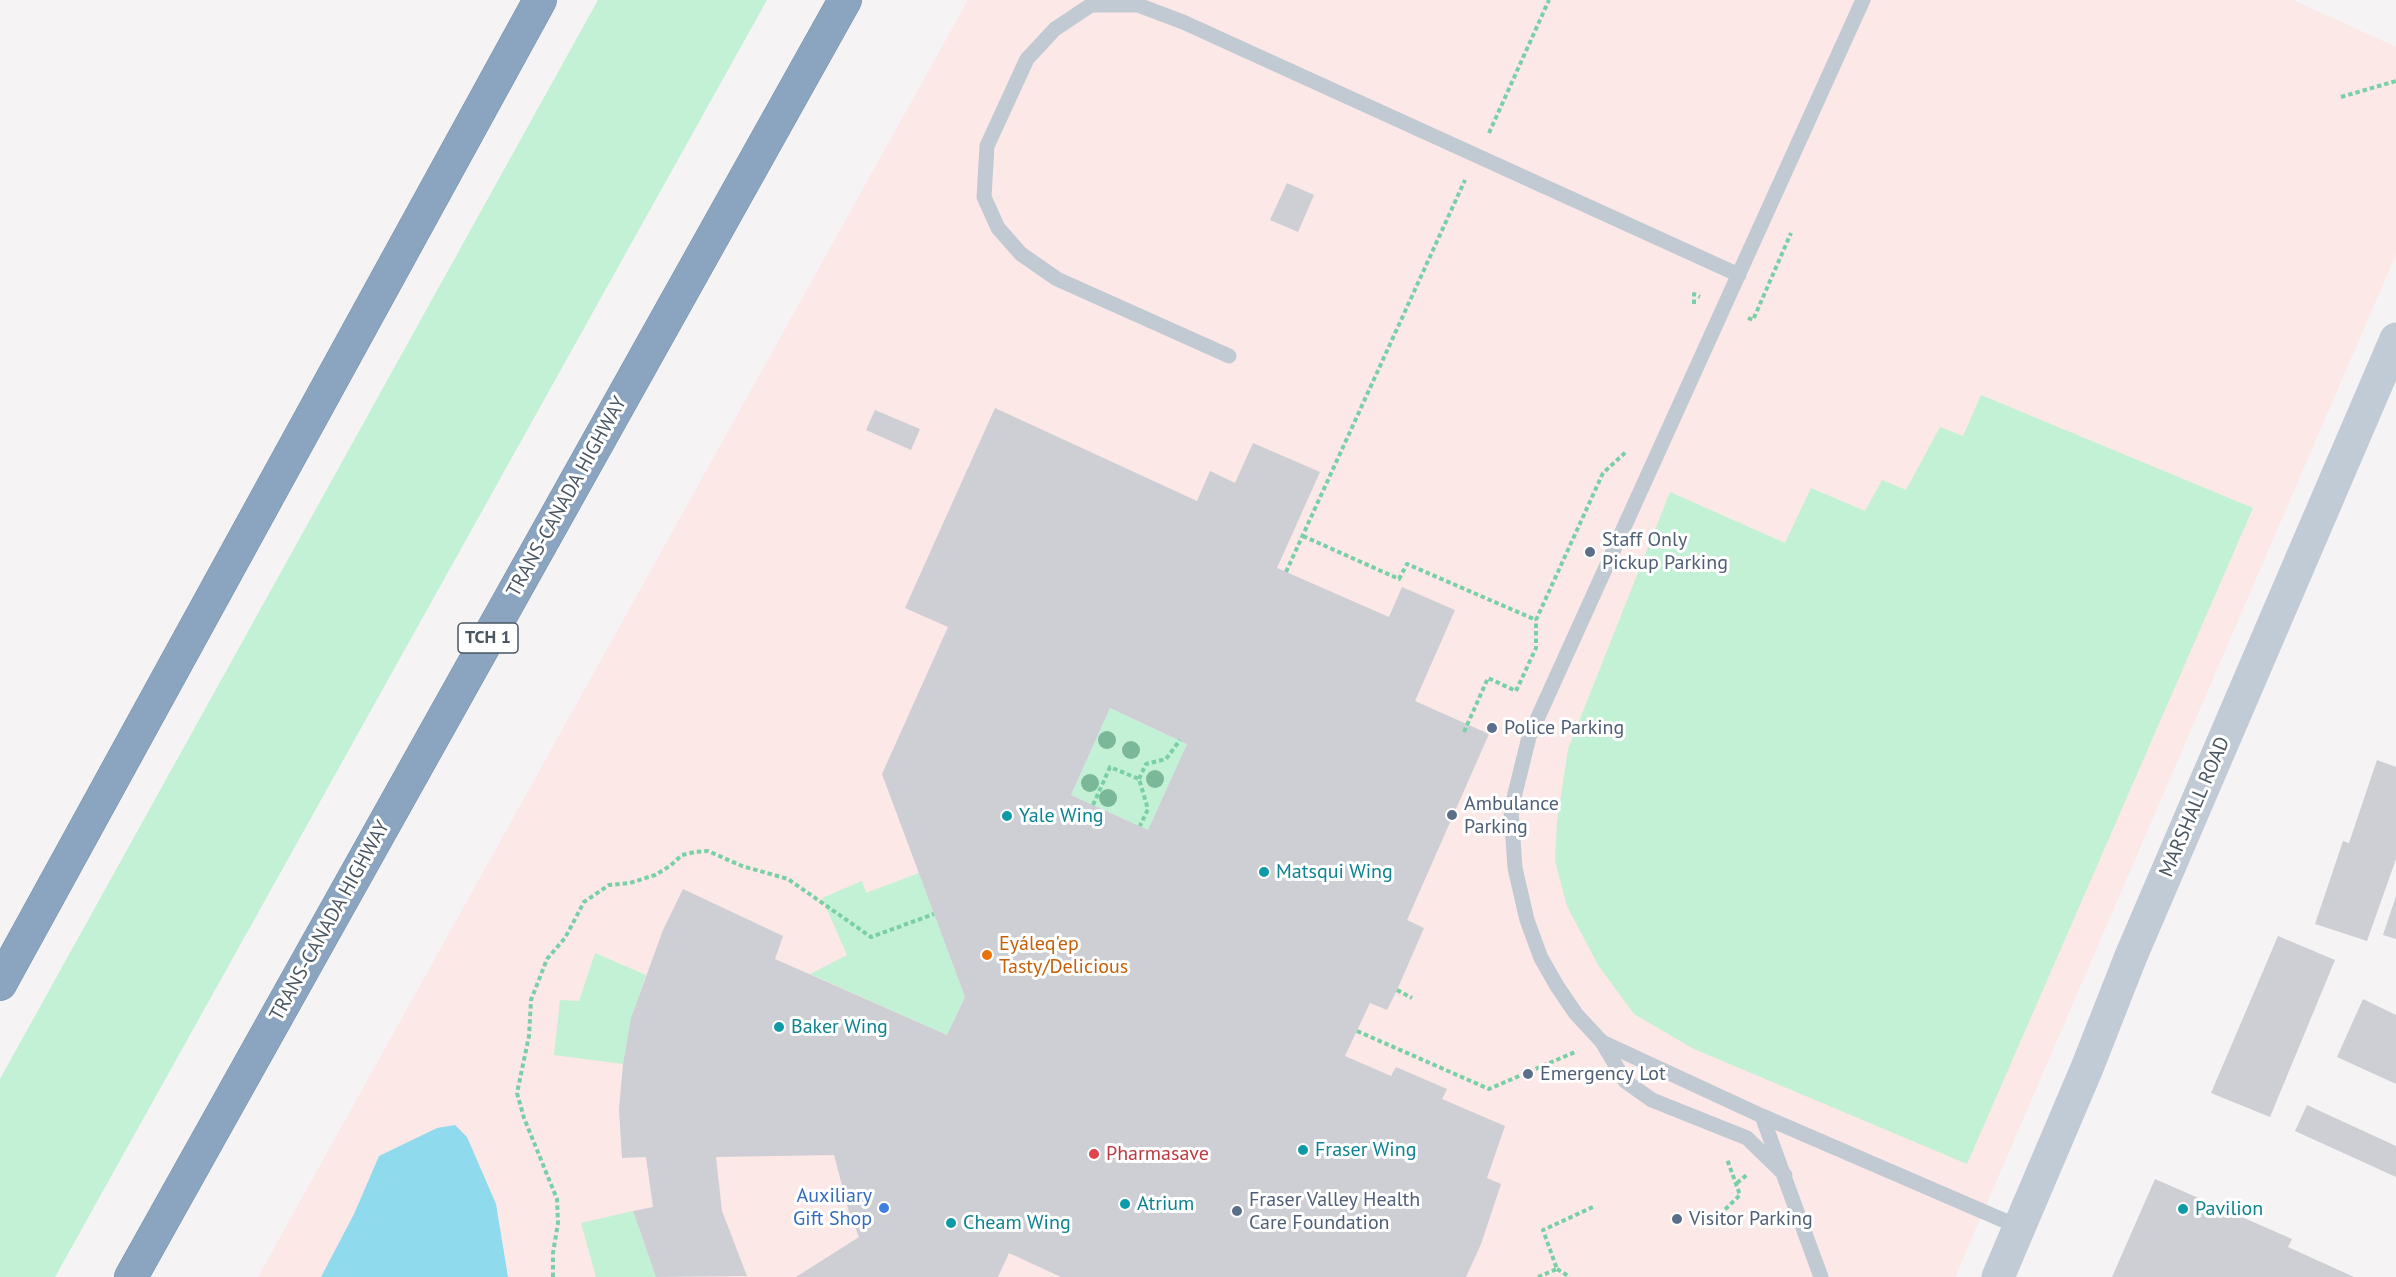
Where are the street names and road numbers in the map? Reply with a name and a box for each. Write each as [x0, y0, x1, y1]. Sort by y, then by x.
street label: TRANS-CANADA HIGHWAY [502, 393, 632, 601]
road number: TCH 1 [458, 623, 518, 653]
street label: MARSHALL ROAD [2155, 733, 2235, 881]
street label: TRANS-CANADA HIGHWAY [265, 817, 395, 1025]

